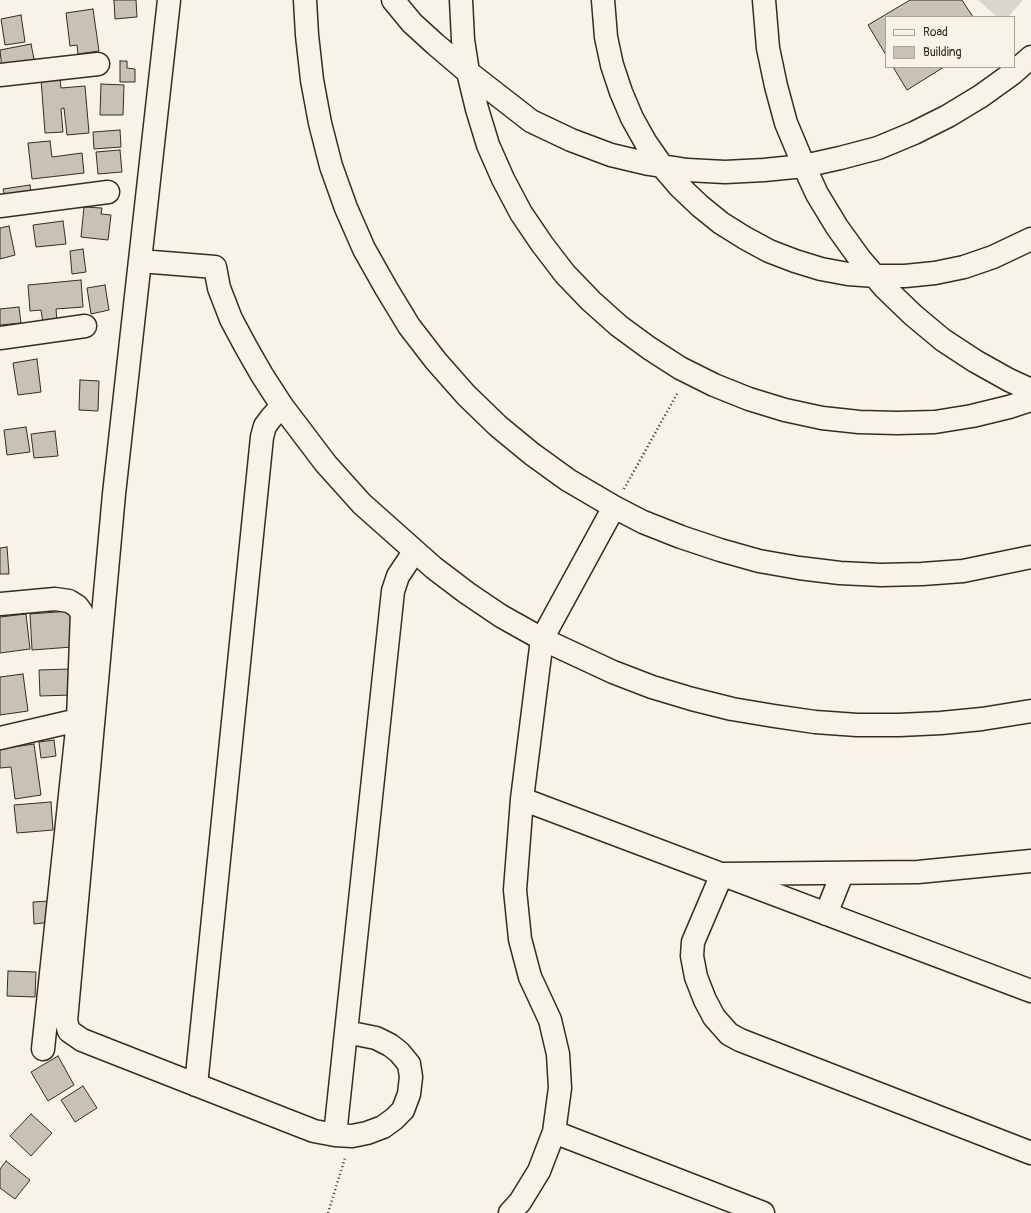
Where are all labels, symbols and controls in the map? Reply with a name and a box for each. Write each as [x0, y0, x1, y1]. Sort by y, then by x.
legend [885, 16, 1015, 68]
text: Road [923, 25, 948, 40]
text: Building [923, 45, 962, 60]

